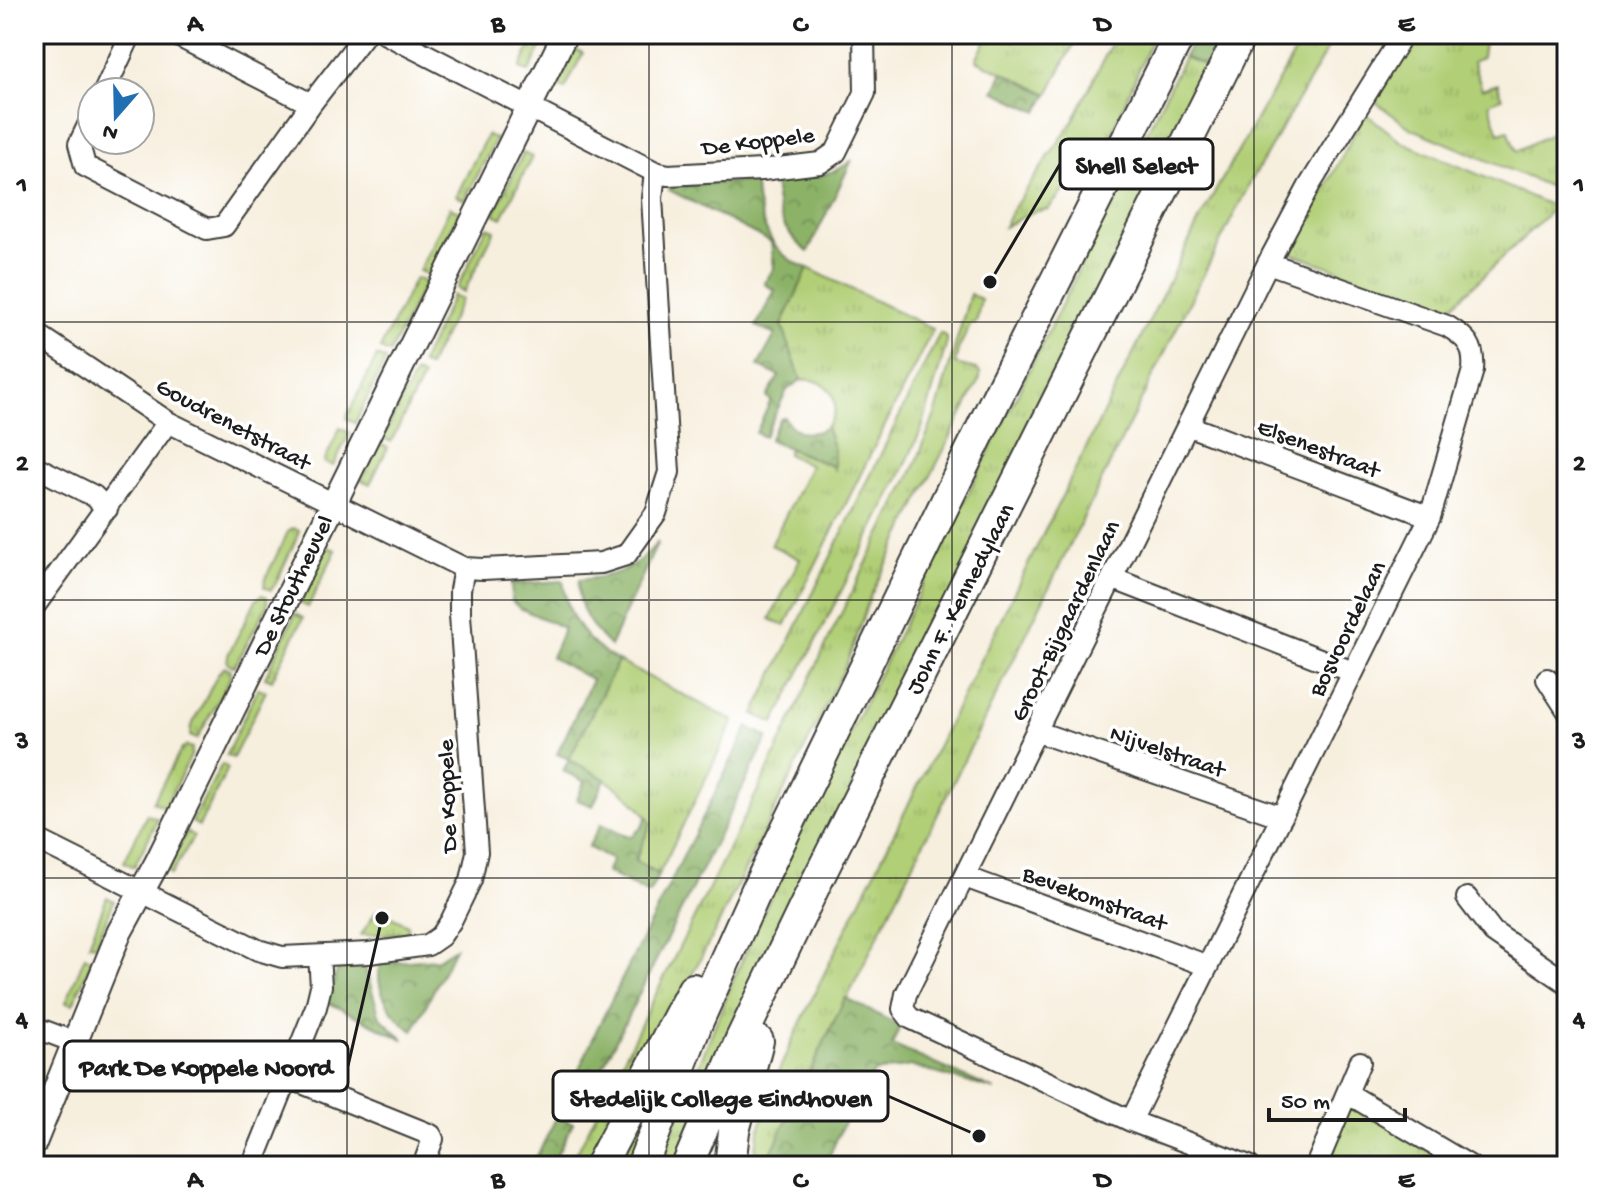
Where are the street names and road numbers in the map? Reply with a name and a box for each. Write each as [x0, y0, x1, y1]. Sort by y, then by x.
street label: De Koppele [699, 122, 817, 165]
street label: Goudrenetstraat [150, 373, 317, 480]
street label: Elsenestraat [1252, 414, 1385, 488]
street label: John F. Kennedylaan [901, 499, 1023, 700]
street label: De Stoutheuvel [248, 511, 342, 663]
street label: Groot-Bijgaardenlaan [1006, 516, 1129, 727]
street label: Bosvoordelaan [1303, 556, 1395, 703]
street label: Nijvelstraat [1106, 720, 1230, 787]
street label: De Koppele [433, 738, 466, 855]
street label: Bevekomstraat [1017, 860, 1172, 941]

